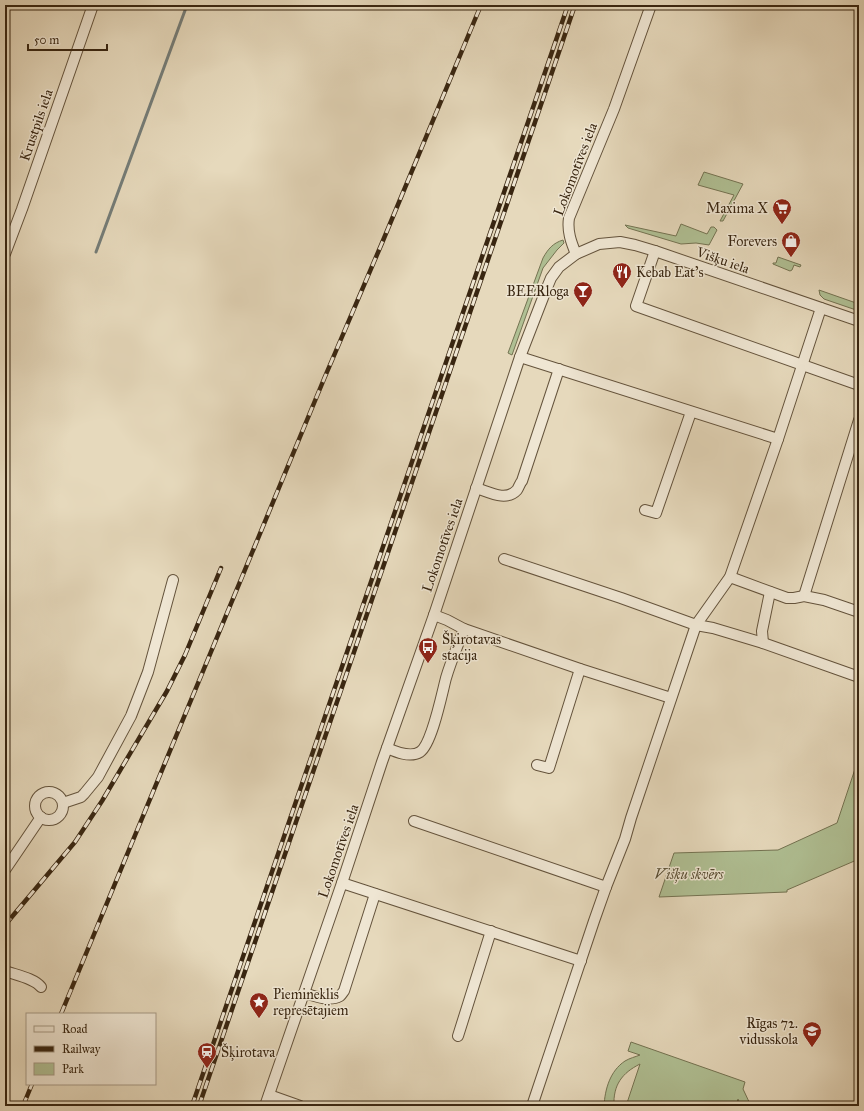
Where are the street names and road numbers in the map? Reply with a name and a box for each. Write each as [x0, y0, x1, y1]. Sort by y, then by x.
street label: Krustpils iela [16, 87, 57, 163]
street label: Lokomotīves iela [550, 120, 601, 218]
street label: Višķu iela [693, 243, 752, 277]
street label: Lokomotīves iela [418, 496, 467, 594]
street label: Lokomotīves iela [314, 802, 363, 900]

